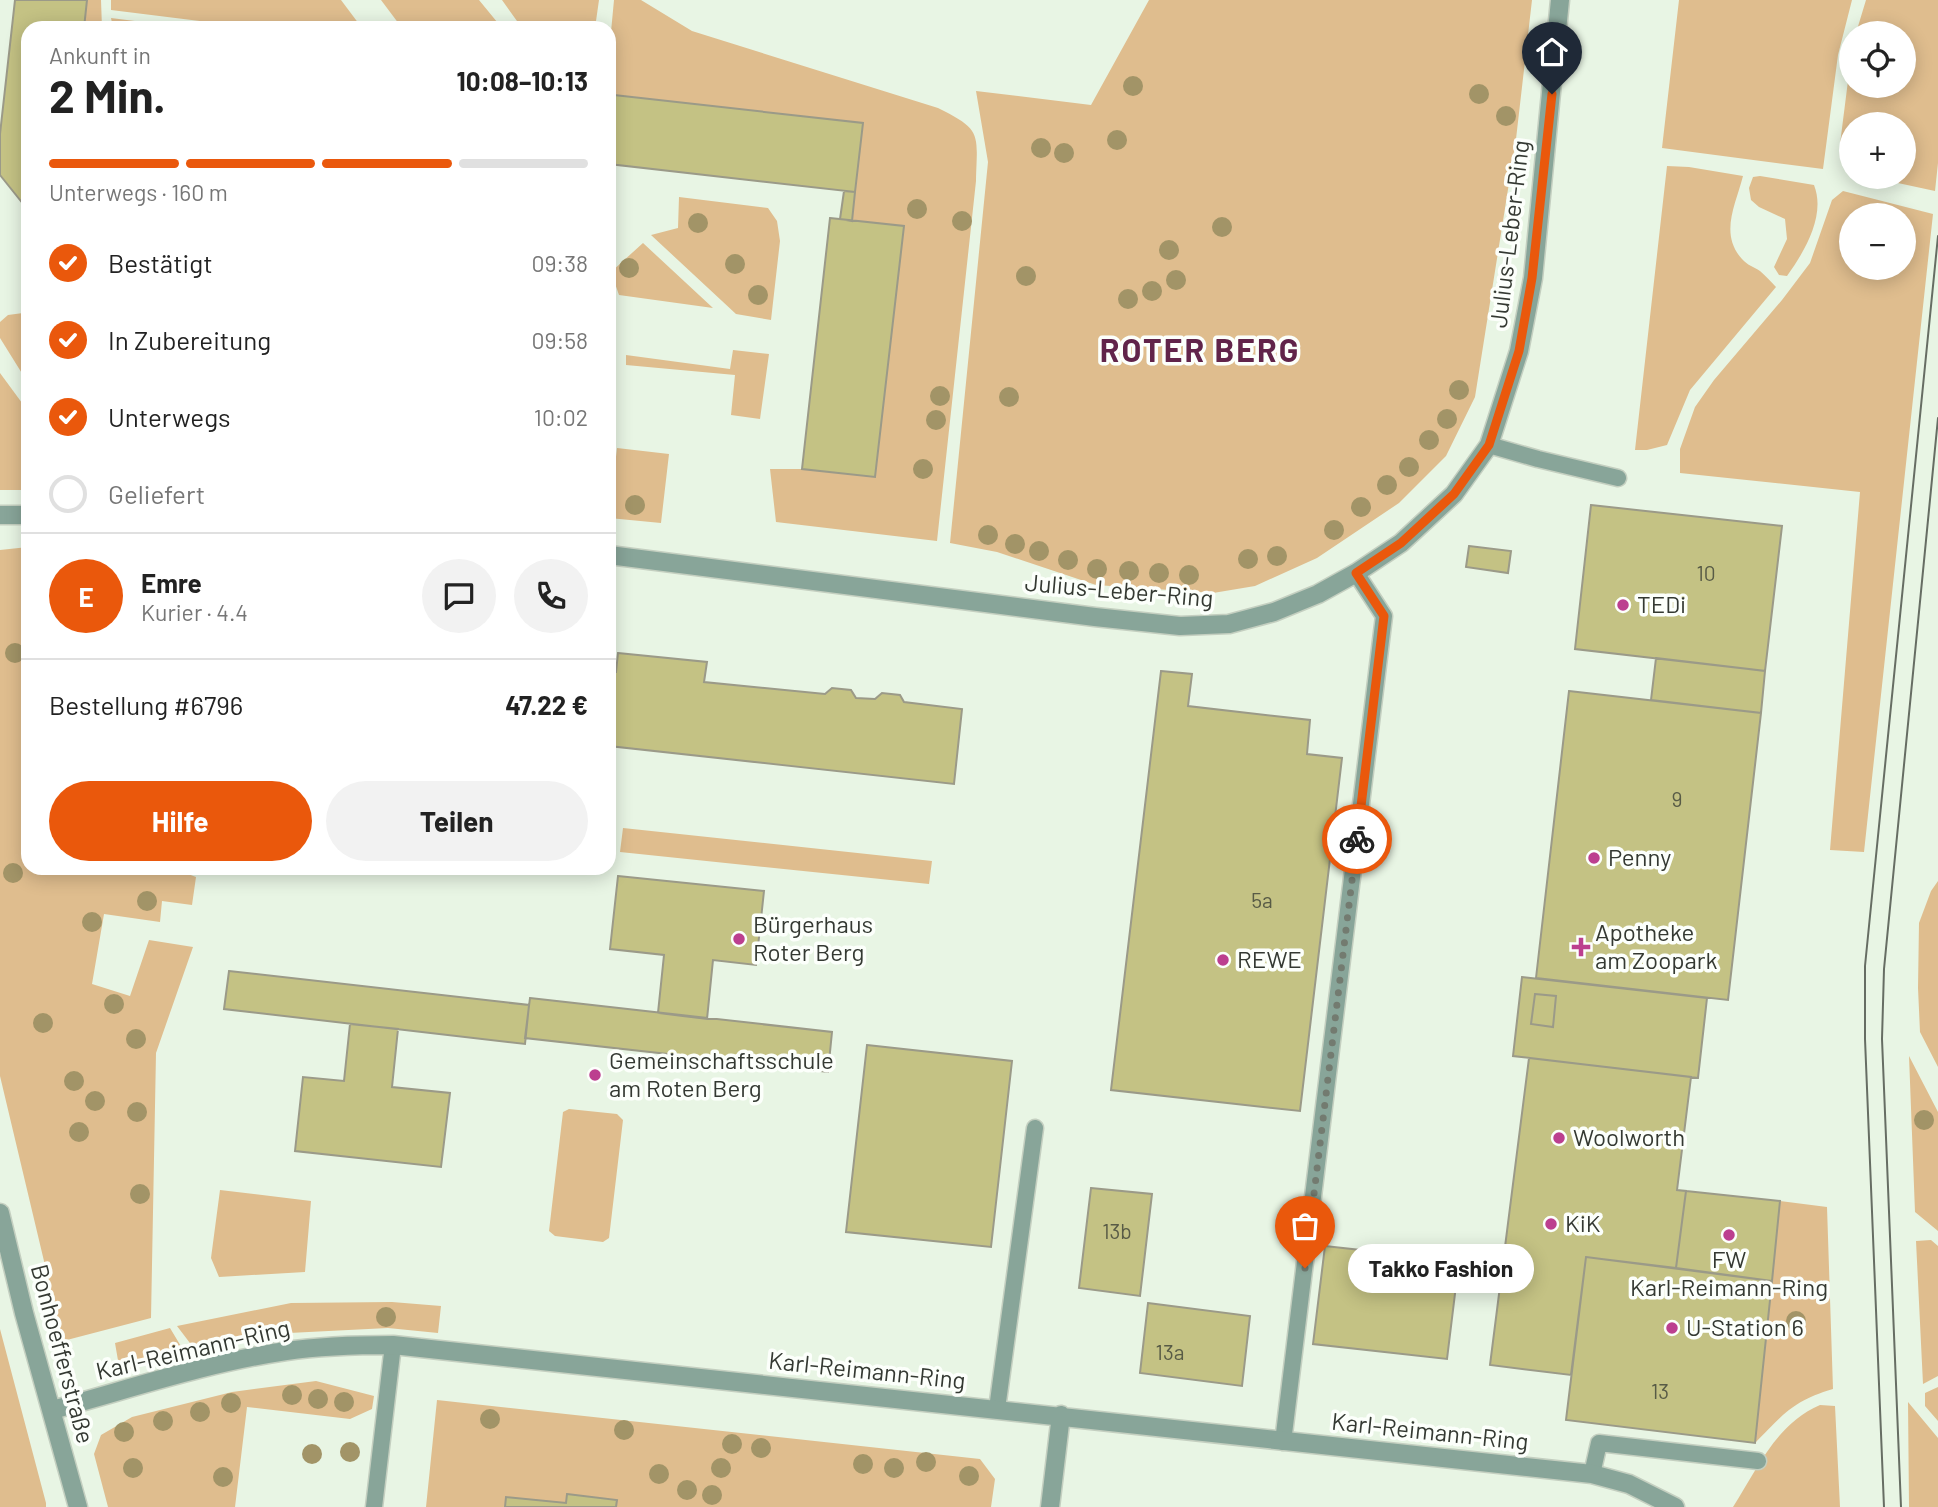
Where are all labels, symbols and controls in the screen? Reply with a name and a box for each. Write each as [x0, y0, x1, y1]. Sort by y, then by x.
map controls [1839, 21, 1916, 280]
button: locate [1839, 21, 1916, 98]
pin [1522, 22, 1582, 94]
icon: home [1533, 33, 1571, 71]
text: Ankunft in [49, 41, 151, 69]
text: 10:08–10:13 [457, 65, 588, 96]
text: 2 Min. [49, 67, 166, 122]
button: + [1839, 112, 1916, 189]
street label: Julius-Leber-Ring [1483, 138, 1534, 329]
text: Unterwegs · 160 m [49, 178, 228, 206]
button: − [1839, 203, 1916, 280]
icon: check [49, 244, 87, 282]
text: Bestätigt [108, 247, 213, 278]
text: 09:38 [531, 249, 588, 277]
icon: check [49, 321, 87, 359]
text: In Zubereitung [108, 324, 271, 355]
text: 09:58 [531, 326, 588, 354]
district label: ROTER BERG [1100, 330, 1300, 368]
icon: check [49, 398, 87, 436]
text: Unterwegs [108, 401, 230, 432]
text: 10:02 [534, 403, 588, 431]
text: Geliefert [108, 478, 205, 509]
button: chat [422, 559, 496, 633]
button: phone [514, 559, 588, 633]
house number: 10 [1696, 560, 1716, 585]
text: Emre [141, 567, 202, 598]
street label: Julius-Leber-Ring [1024, 567, 1215, 612]
text: E [78, 581, 94, 612]
place label: TEDi [1637, 589, 1686, 618]
marker: TEDi [1615, 597, 1631, 613]
text: Kurier · 4.4 [141, 598, 248, 626]
text: Bestellung #6796 [49, 689, 243, 720]
text: 47.22 € [505, 689, 588, 720]
button: Hilfe [49, 781, 312, 861]
button: Teilen [326, 781, 588, 861]
house number: 9 [1672, 786, 1682, 811]
courier [1322, 804, 1392, 874]
icon: bike [1338, 820, 1376, 858]
place label: Penny [1608, 842, 1671, 871]
marker: Penny [1586, 850, 1602, 866]
house number: 5a [1251, 887, 1273, 912]
place label: Bürgerhaus Roter Berg [753, 909, 873, 966]
place label: Apotheke am Zoopark [1595, 917, 1718, 974]
marker: Bürgerhaus Roter Berg [731, 931, 747, 947]
marker: Apotheke am Zoopark [1573, 939, 1589, 955]
place label: REWE [1237, 944, 1302, 973]
marker: REWE [1215, 952, 1231, 968]
place label: Gemeinschaftsschule am Roten Berg [609, 1045, 834, 1102]
marker: Gemeinschaftsschule am Roten Berg [587, 1067, 603, 1083]
place label: Woolworth [1573, 1122, 1685, 1151]
marker: Woolworth [1551, 1130, 1567, 1146]
pin [1275, 1196, 1335, 1268]
icon: bag [1286, 1207, 1324, 1245]
place label: KiK [1565, 1208, 1601, 1237]
marker: KiK [1543, 1216, 1559, 1232]
house number: 13b [1102, 1218, 1132, 1243]
marker: FW Karl-Reimann-Ring [1721, 1227, 1737, 1243]
callout: Takko Fashion [1347, 1244, 1532, 1292]
place label: FW Karl-Reimann-Ring [1630, 1244, 1828, 1301]
text: Takko Fashion [1369, 1254, 1513, 1282]
street label: Bonhoefferstraße [26, 1261, 101, 1446]
street label: Karl-Reimann-Ring [93, 1312, 292, 1385]
place label: U-Station 6 [1686, 1312, 1804, 1341]
marker: U-Station 6 [1664, 1320, 1680, 1336]
house number: 13a [1156, 1339, 1184, 1364]
street label: Karl-Reimann-Ring [767, 1345, 967, 1394]
house number: 13 [1651, 1378, 1669, 1403]
street label: Karl-Reimann-Ring [1330, 1406, 1530, 1455]

